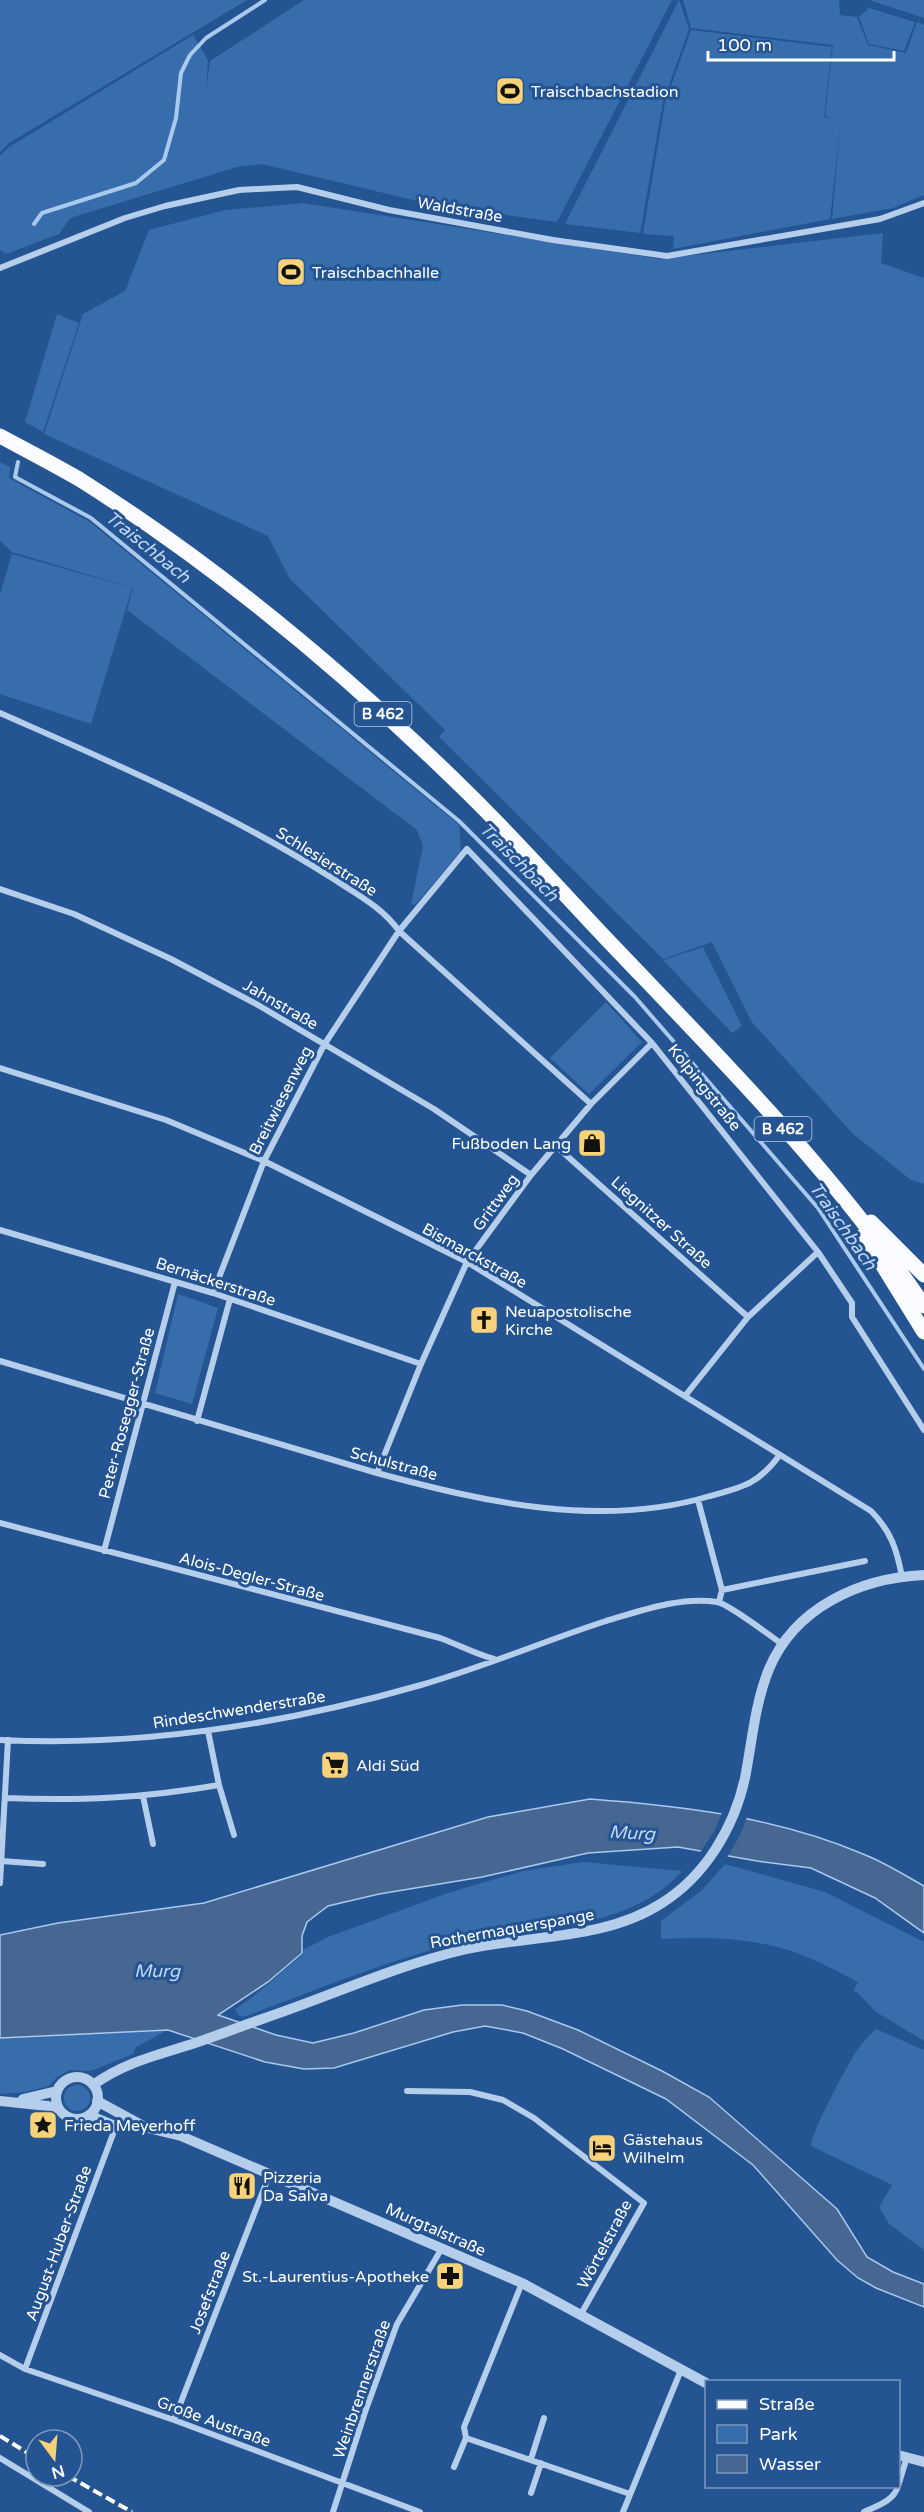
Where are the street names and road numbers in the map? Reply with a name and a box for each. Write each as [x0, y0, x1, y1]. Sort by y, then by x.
street label: Waldstraße [416, 193, 504, 227]
road number: B 462 [354, 702, 412, 726]
street label: Schlesierstraße [272, 823, 381, 901]
street label: Jahnstraße [239, 975, 322, 1034]
street label: Kolpingstraße [663, 1040, 745, 1135]
street label: Breitwiesenweg [245, 1043, 317, 1158]
road number: B 462 [754, 1117, 812, 1141]
street label: Grittweg [468, 1170, 523, 1235]
street label: Liegnitzer Straße [607, 1172, 716, 1273]
street label: Bismarckstraße [419, 1219, 531, 1293]
street label: Bernäckerstraße [153, 1253, 278, 1311]
street label: Peter-Rosegger-Straße [94, 1326, 159, 1501]
street label: Schulstraße [348, 1443, 440, 1485]
street label: Alois-Degler-Straße [177, 1548, 327, 1606]
street label: Rindeschwenderstraße [151, 1686, 327, 1734]
street label: Rothermaquerspange [428, 1905, 596, 1953]
street label: August-Huber-Straße [21, 2163, 96, 2324]
street label: Wörtelstraße [573, 2197, 637, 2292]
street label: Murgtalstraße [382, 2199, 489, 2261]
street label: Josefstraße [185, 2248, 235, 2337]
street label: Weinbrennerstraße [329, 2317, 395, 2461]
street label: Große Austraße [154, 2392, 273, 2452]

